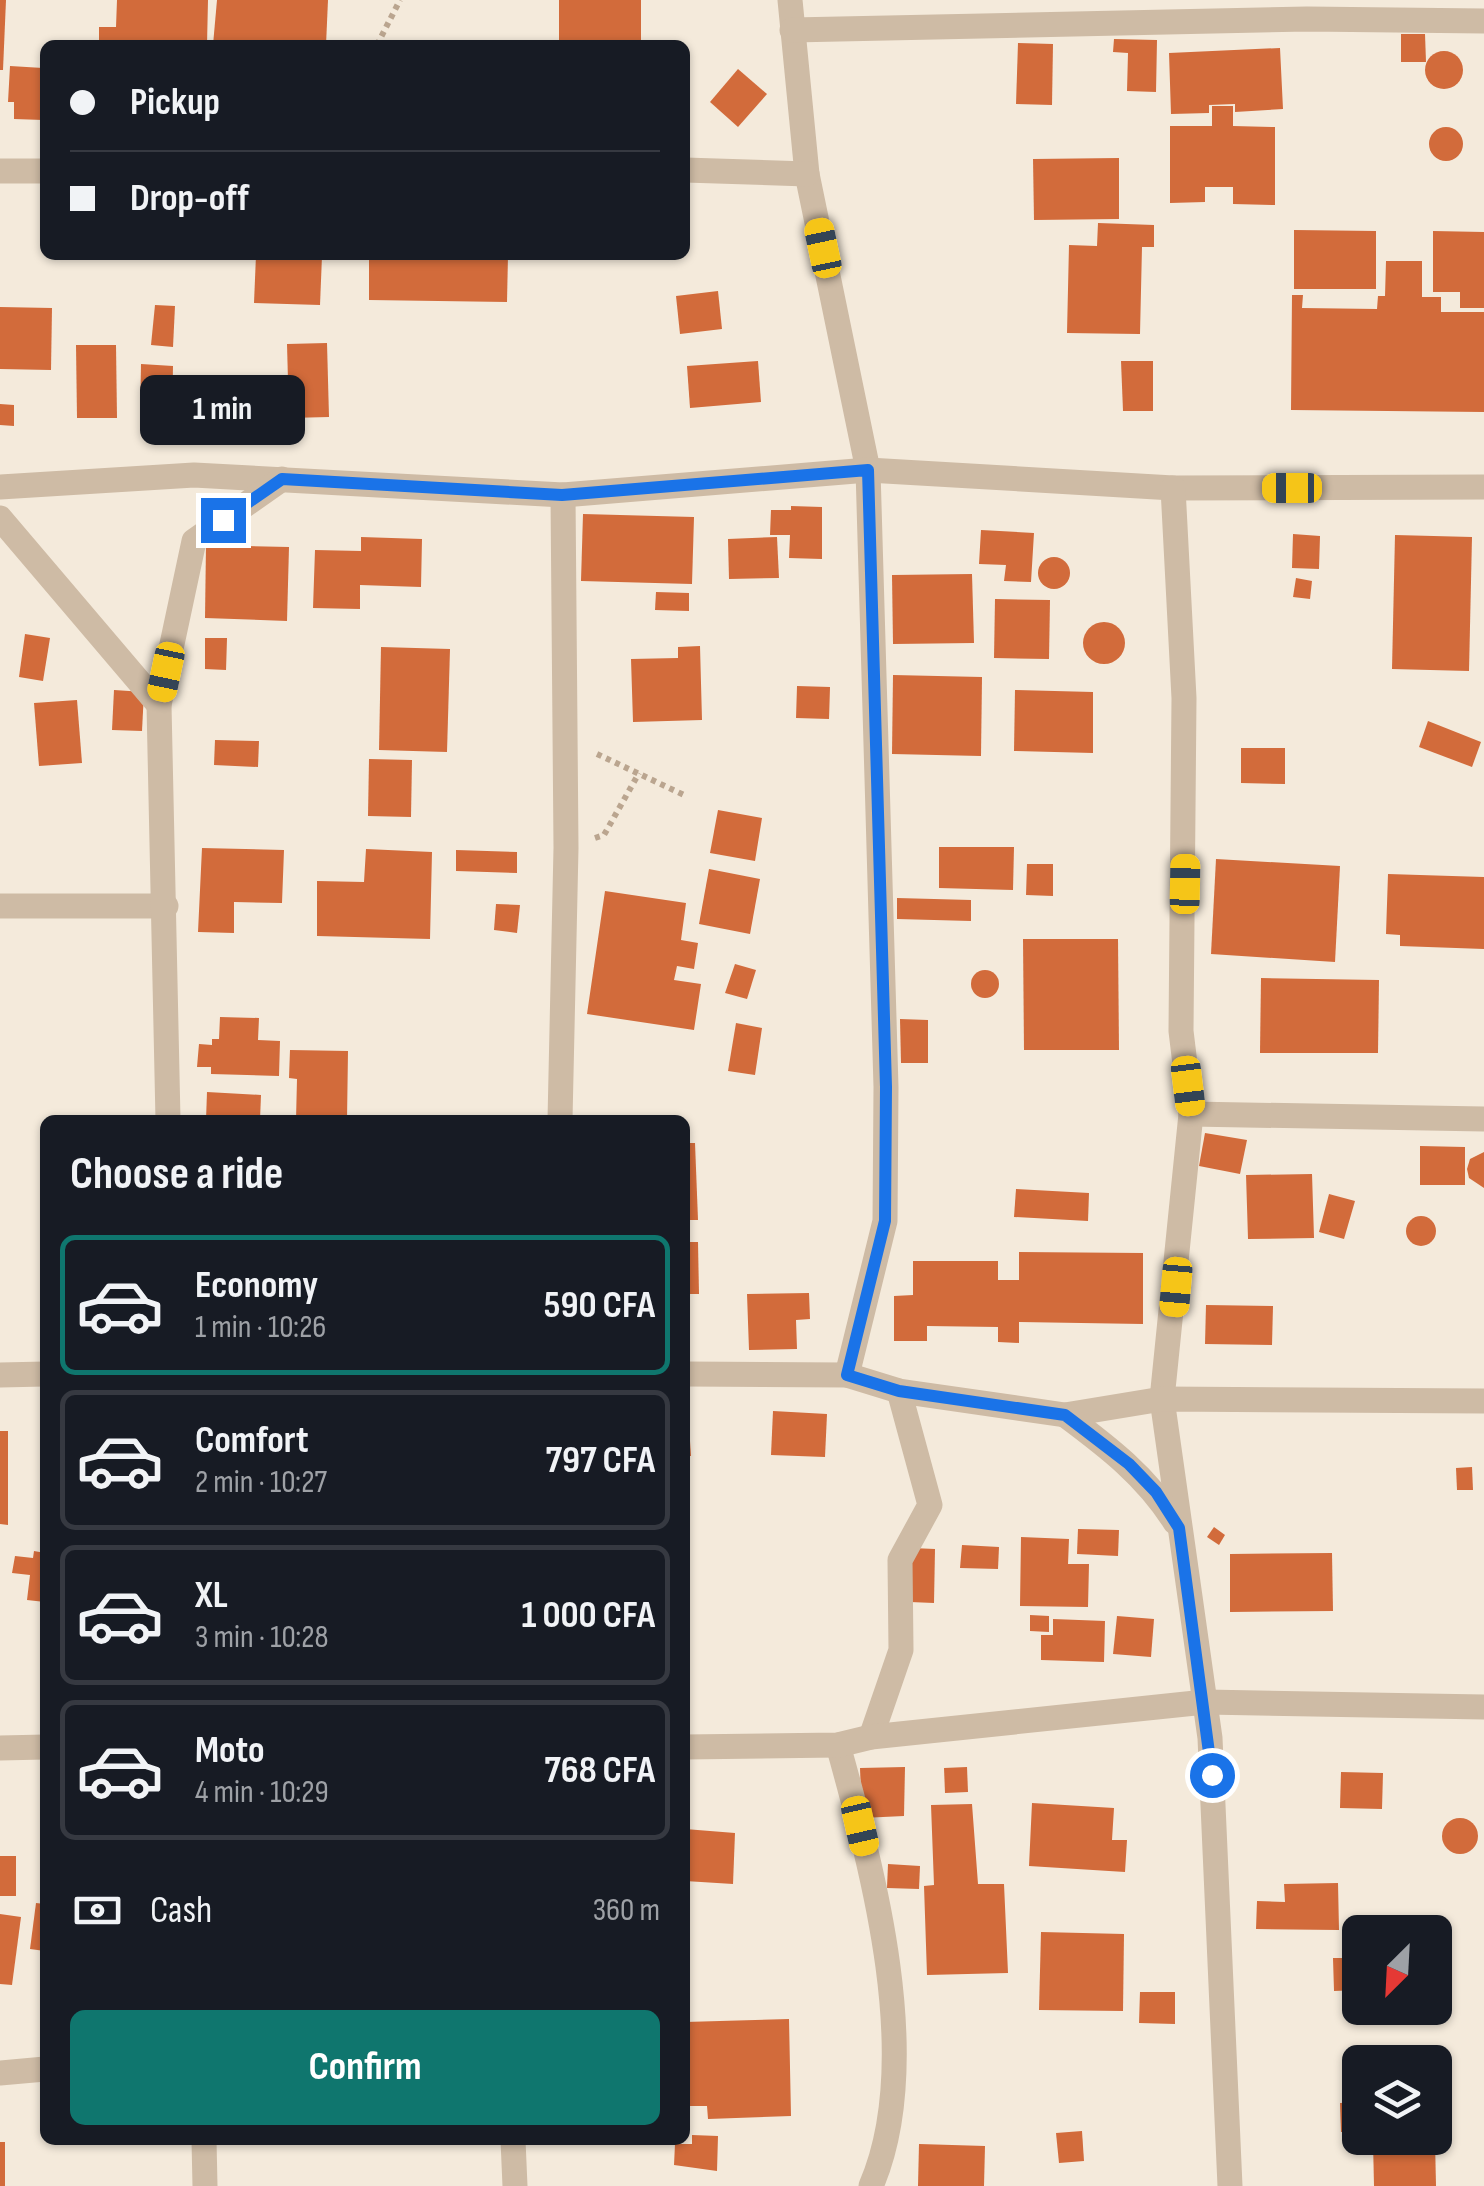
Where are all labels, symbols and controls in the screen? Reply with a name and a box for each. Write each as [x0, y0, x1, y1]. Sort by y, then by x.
text: Pickup [130, 80, 220, 125]
text: Drop-off [130, 176, 249, 221]
car [802, 216, 844, 280]
callout: 1 min [140, 375, 306, 445]
text: 1 min [193, 390, 252, 429]
car [1262, 473, 1322, 503]
route end [201, 498, 246, 543]
car [145, 640, 187, 704]
car [1169, 854, 1201, 914]
car [1169, 1054, 1207, 1118]
text: Choose a ride [70, 1147, 283, 1202]
car [1158, 1256, 1194, 1318]
icon: car [75, 1260, 165, 1350]
text: Economy [195, 1263, 318, 1308]
text: 590 CFA [544, 1283, 655, 1328]
text: 1 min · 10:26 [195, 1308, 326, 1347]
icon: car [75, 1415, 165, 1505]
text: Comfort [195, 1418, 309, 1463]
text: 797 CFA [546, 1438, 655, 1483]
text: 2 min · 10:27 [195, 1463, 327, 1502]
icon: car [75, 1570, 165, 1660]
text: XL [195, 1573, 228, 1618]
text: 1 000 CFA [522, 1593, 655, 1638]
text: 3 min · 10:28 [195, 1618, 329, 1657]
icon: car [75, 1725, 165, 1815]
text: Moto [195, 1728, 265, 1773]
text: 768 CFA [544, 1748, 655, 1793]
route start [1190, 1753, 1235, 1798]
text: 4 min · 10:29 [195, 1773, 329, 1812]
car [839, 1793, 881, 1859]
icon: cash [70, 1883, 125, 1938]
text: Cash [150, 1888, 212, 1933]
text: 360 m [593, 1891, 660, 1930]
north arrow [1342, 1915, 1452, 2025]
map controls [1342, 1915, 1452, 2155]
button: Confirm [70, 2010, 660, 2125]
button: layers [1342, 2045, 1452, 2155]

